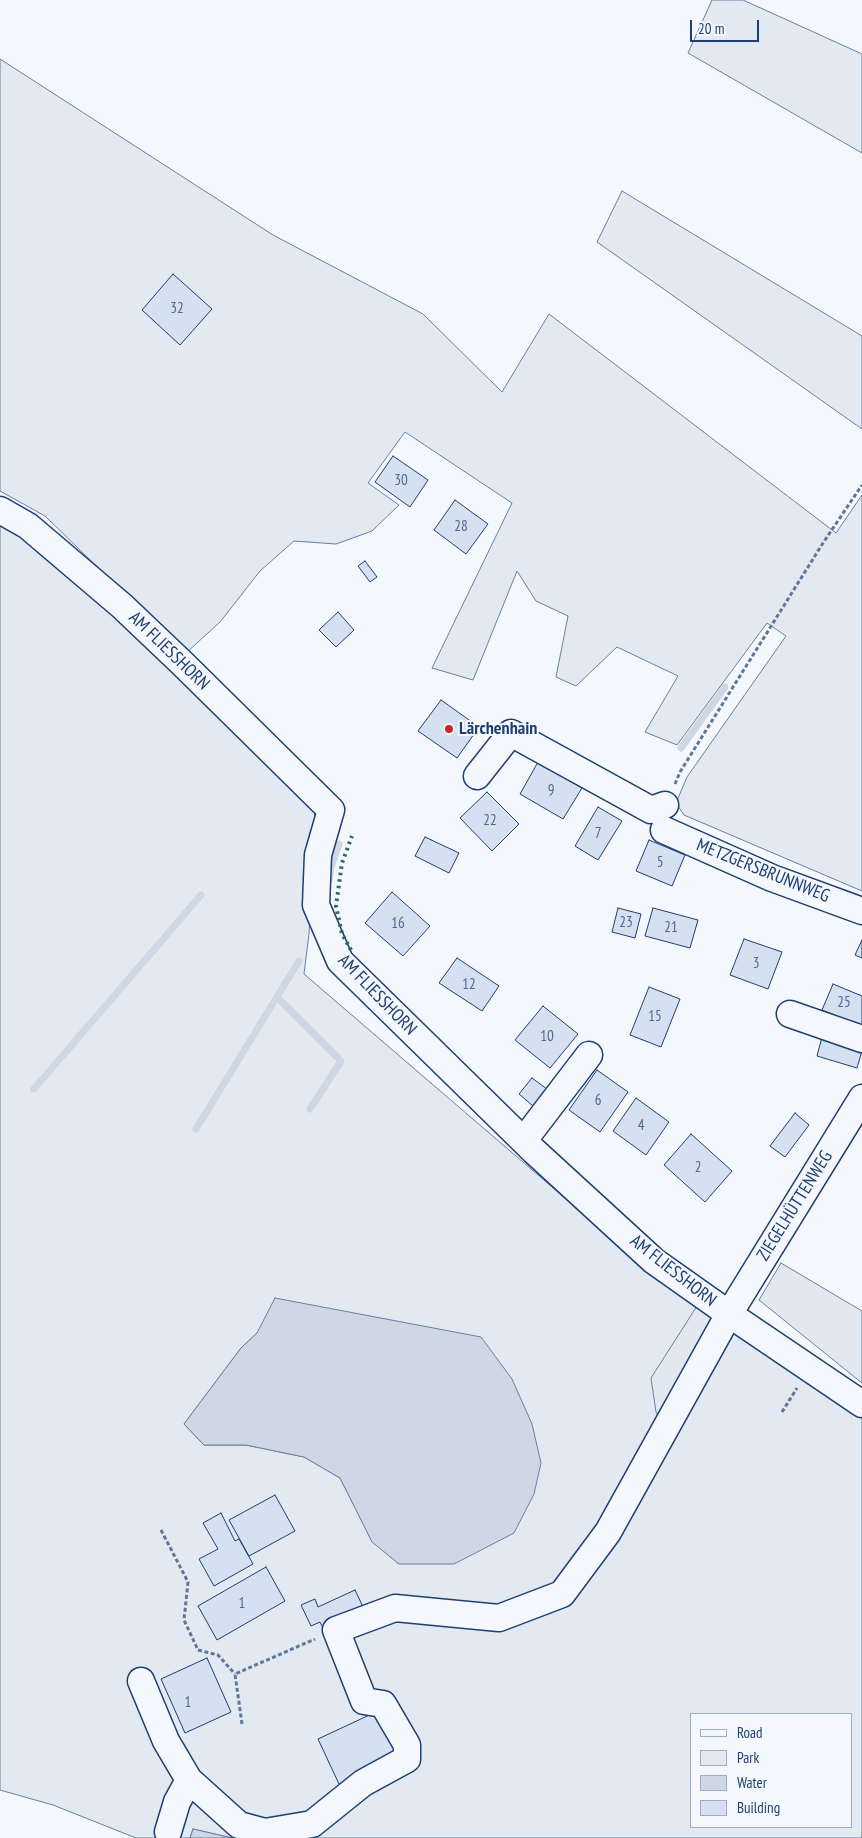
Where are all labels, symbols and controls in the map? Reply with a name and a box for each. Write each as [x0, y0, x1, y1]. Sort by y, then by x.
scale bar [692, 10, 761, 42]
text: 20 m [698, 19, 724, 38]
house number: 32 [170, 300, 184, 318]
house number: 30 [394, 472, 408, 490]
house number: 28 [454, 518, 468, 536]
street label: AM FLIESSHORN [124, 607, 214, 695]
place label: Lärchenhain [459, 718, 537, 740]
marker: Lärchenhain [443, 723, 455, 735]
house number: 9 [548, 782, 554, 800]
house number: 22 [483, 812, 497, 830]
house number: 7 [595, 825, 601, 843]
street label: METZGERSBRUNNWEG [693, 834, 833, 908]
house number: 5 [657, 854, 663, 872]
house number: 23 [619, 914, 633, 932]
house number: 16 [391, 915, 405, 933]
house number: 21 [664, 919, 678, 937]
street label: AM FLIESSHORN [333, 950, 421, 1040]
house number: 3 [753, 955, 759, 973]
house number: 12 [462, 976, 476, 994]
house number: 25 [837, 994, 851, 1012]
house number: 15 [648, 1008, 662, 1026]
house number: 10 [540, 1028, 554, 1046]
house number: 6 [595, 1092, 601, 1110]
house number: 4 [638, 1117, 644, 1135]
street label: ZIEGELHÜTTENWEG [753, 1147, 837, 1265]
house number: 2 [695, 1159, 701, 1177]
street label: AM FLIESSHORN [625, 1231, 721, 1311]
house number: 1 [239, 1595, 245, 1613]
house number: 1 [185, 1694, 191, 1712]
legend [690, 1713, 852, 1828]
text: Road [737, 1723, 763, 1742]
text: Park [737, 1748, 759, 1767]
text: Water [737, 1773, 767, 1792]
text: Building [737, 1798, 780, 1817]

